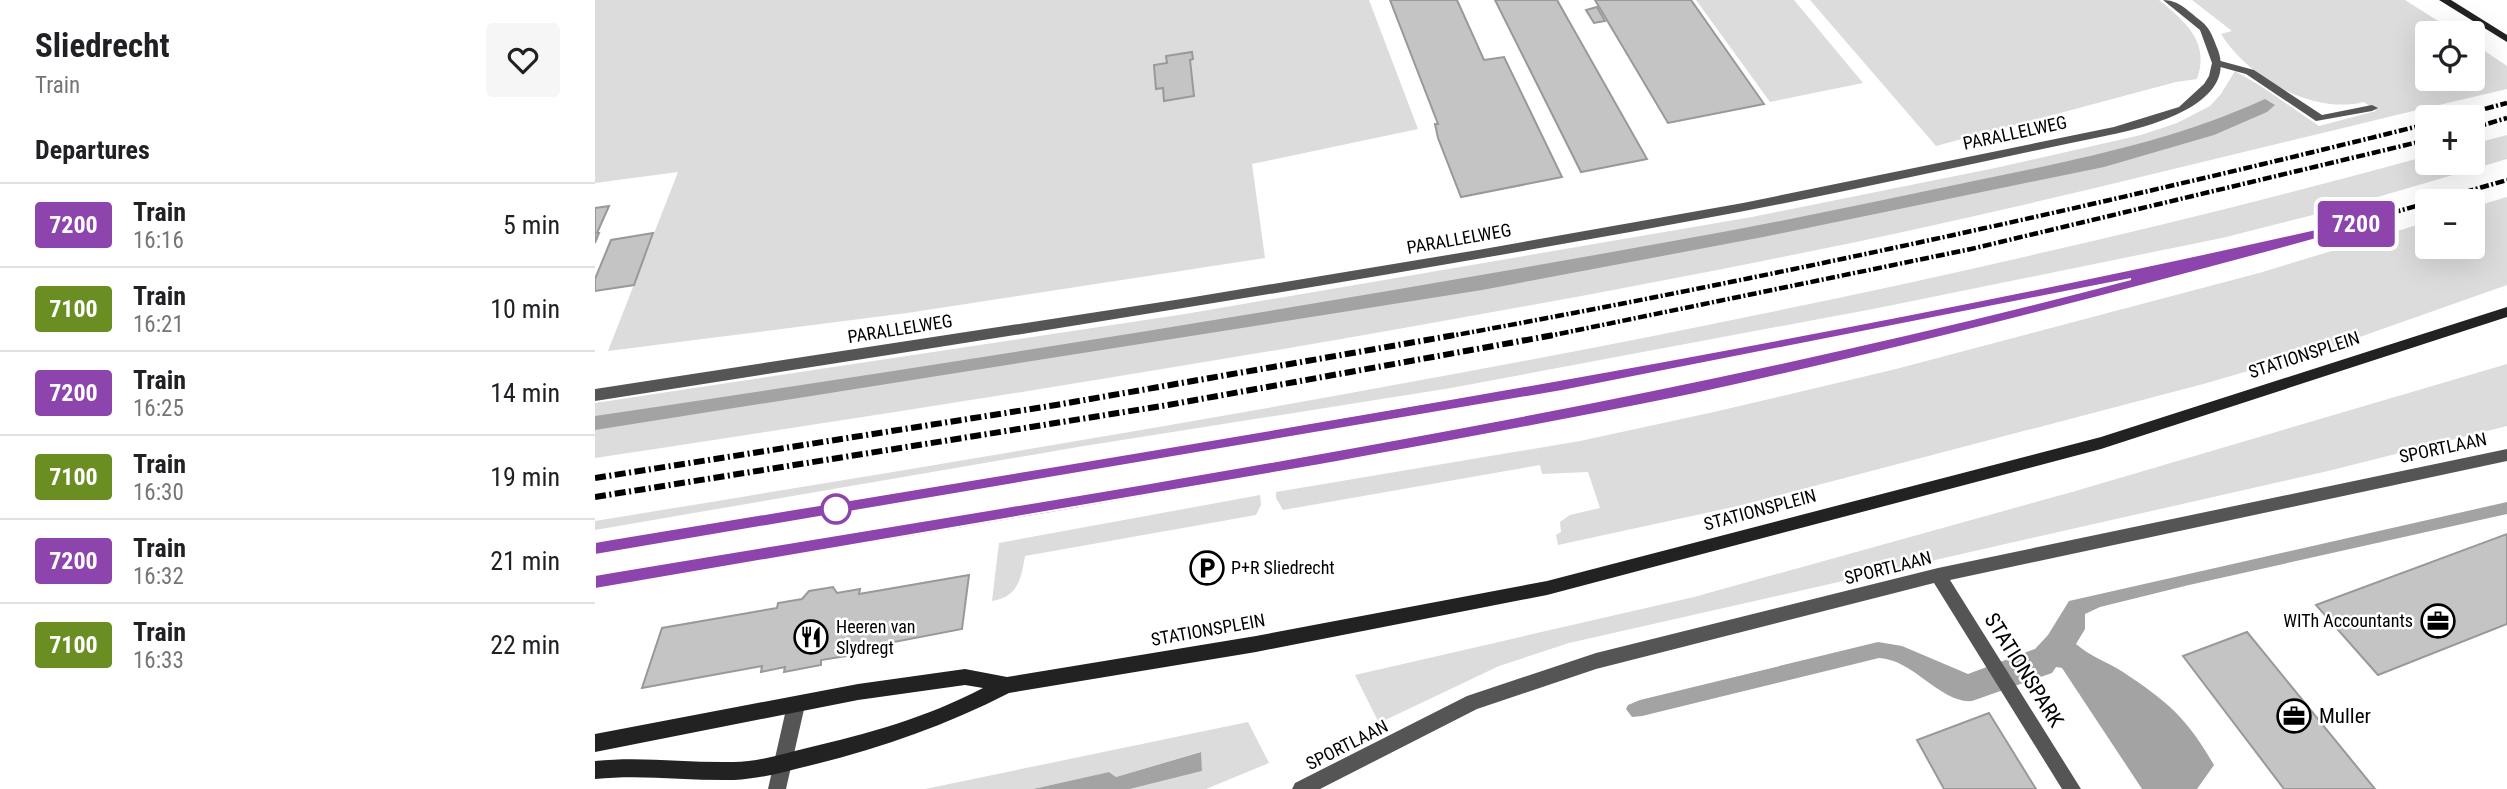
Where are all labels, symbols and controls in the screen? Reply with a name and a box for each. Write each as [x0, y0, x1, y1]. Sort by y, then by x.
map controls [2415, 21, 2485, 259]
button: locate [2415, 21, 2485, 91]
button: heart [486, 23, 560, 97]
text: Sliedrecht [35, 26, 170, 65]
text: Train [35, 72, 80, 99]
button: + [2415, 105, 2485, 175]
street label: PARALLELWEG [1961, 111, 2069, 154]
text: Departures [35, 135, 150, 165]
button: − [2415, 189, 2485, 259]
text: Train [133, 197, 186, 227]
line badge: 7200 [2307, 201, 2405, 247]
text: 5 min [503, 210, 560, 240]
text: 7200 [2332, 210, 2380, 238]
text: 7200 [49, 211, 98, 239]
street label: PARALLELWEG [1405, 219, 1513, 258]
text: 16:16 [133, 227, 184, 254]
text: Train [133, 281, 186, 311]
text: 10 min [490, 294, 560, 324]
text: 7100 [49, 295, 98, 323]
street label: PARALLELWEG [846, 310, 954, 347]
text: 16:21 [133, 311, 184, 338]
street label: STATIONSPLEIN [2246, 327, 2362, 382]
text: Train [133, 365, 186, 395]
text: 14 min [490, 378, 560, 408]
text: 7200 [49, 379, 98, 407]
text: 16:25 [133, 395, 184, 422]
street label: SPORTLAAN [2397, 428, 2489, 467]
text: Train [133, 449, 186, 479]
text: 19 min [490, 462, 560, 492]
text: 7100 [49, 463, 98, 491]
text: 16:30 [133, 479, 184, 506]
street label: STATIONSPLEIN [1701, 484, 1818, 535]
unlabelled marker [821, 494, 851, 524]
text: Train [133, 533, 186, 563]
text: 21 min [490, 546, 560, 576]
text: 7200 [49, 547, 98, 575]
street label: SPORTLAAN [1842, 547, 1934, 588]
parking icon: P+R Sliedrecht [1188, 549, 1226, 587]
place label: P+R Sliedrecht [1231, 557, 1335, 578]
text: 16:32 [133, 563, 184, 590]
office icon: WITh Accountants [2419, 602, 2457, 640]
street label: STATIONSPLEIN [1149, 609, 1267, 650]
street label: STATIONSPARK [1980, 609, 2069, 732]
place label: WITh Accountants [2283, 610, 2413, 631]
place label: Heeren van Slydregt [836, 616, 916, 658]
text: Train [133, 617, 186, 647]
restaurant icon: Heeren van Slydregt [792, 618, 830, 656]
text: 22 min [490, 630, 560, 660]
text: 7100 [49, 631, 98, 659]
text: 16:33 [133, 647, 184, 674]
office icon: Muller [2275, 697, 2313, 735]
place label: Muller [2319, 704, 2371, 728]
street label: SPORTLAAN [1302, 715, 1391, 774]

